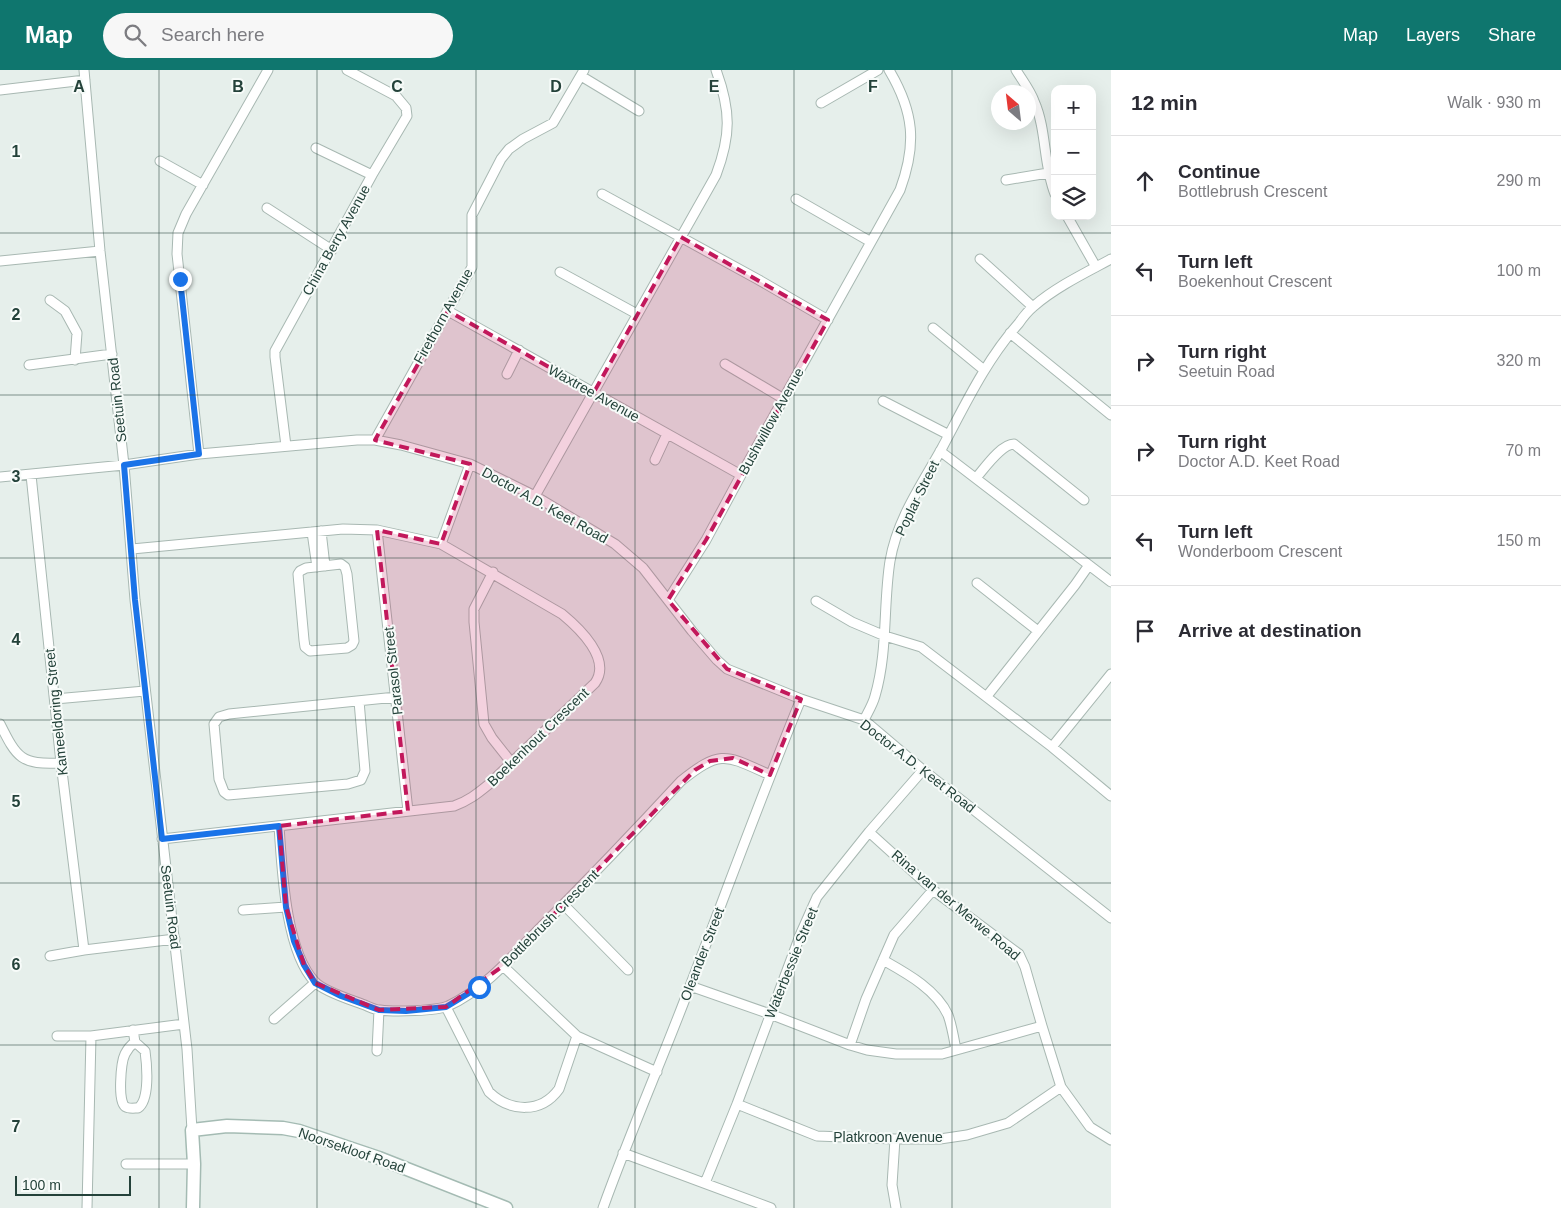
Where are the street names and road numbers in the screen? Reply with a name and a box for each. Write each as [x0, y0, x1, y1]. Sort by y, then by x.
street label: China Berry Avenue [299, 182, 373, 298]
street label: Firethorn Avenue [410, 265, 476, 366]
street label: Seetuin Road [105, 357, 129, 443]
street label: Waxtree Avenue [546, 361, 643, 425]
street label: Bushwillow Avenue [735, 365, 807, 477]
street label: Poplar Street [892, 458, 942, 538]
street label: Doctor A.D. Keet Road [479, 464, 611, 546]
street label: Parasol Street [380, 626, 406, 716]
street label: Kameeldoring Street [41, 648, 71, 776]
street label: Boekenhout Crescent [484, 684, 592, 790]
street label: Doctor A.D. Keet Road [857, 716, 979, 816]
street label: Rina van der Merwe Road [889, 847, 1023, 963]
street label: Seetuin Road [158, 864, 184, 950]
street label: Bottlebrush Crescent [498, 866, 602, 970]
street label: Oleander Street [677, 905, 727, 1003]
street label: Waterbessie Street [761, 905, 821, 1021]
street label: Noorsekloof Road [296, 1124, 408, 1176]
street label: Platkroon Avenue [833, 1129, 943, 1145]

